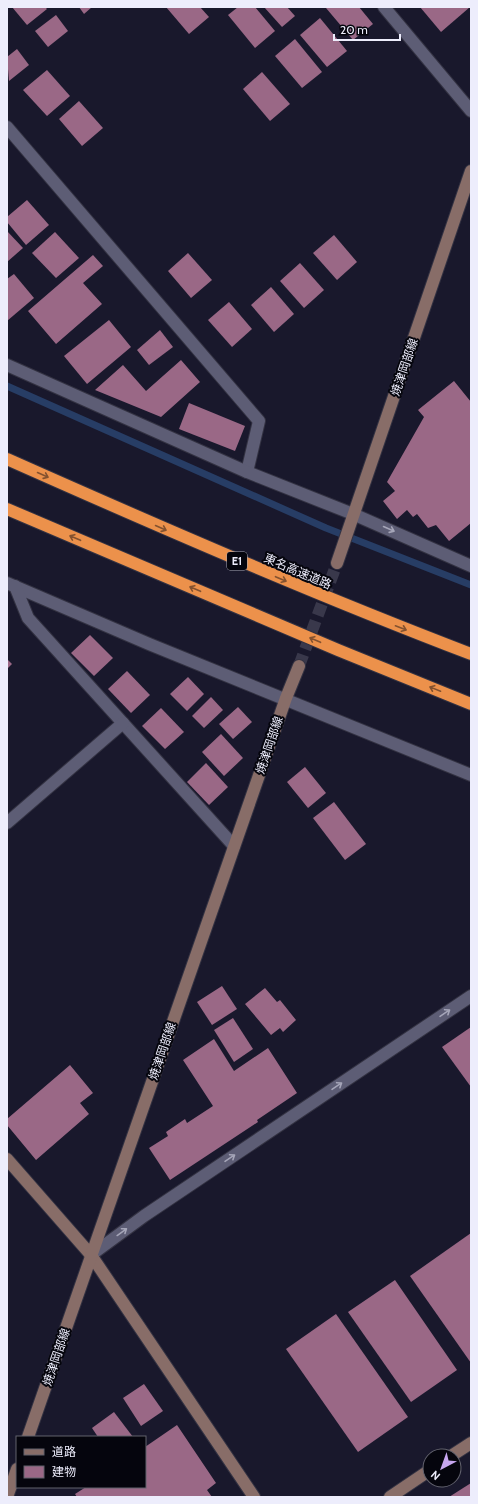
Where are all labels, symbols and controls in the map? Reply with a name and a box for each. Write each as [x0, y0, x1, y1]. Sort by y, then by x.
scale bar [334, 16, 400, 42]
text: 20 m [340, 22, 368, 37]
street label: 焼津岡部線 [387, 336, 421, 398]
one-way arrow [36, 471, 48, 479]
one-way arrow [155, 525, 167, 532]
one-way arrow [382, 526, 394, 534]
one-way arrow [70, 534, 82, 541]
street label: 東名高速道路 [262, 550, 334, 592]
road number: E1 [227, 552, 247, 570]
one-way arrow [274, 576, 286, 583]
one-way arrow [189, 585, 201, 592]
one-way arrow [395, 624, 407, 632]
one-way arrow [309, 636, 321, 643]
one-way arrow [429, 685, 441, 693]
street label: 焼津岡部線 [252, 714, 286, 776]
one-way arrow [439, 1009, 450, 1017]
street label: 焼津岡部線 [145, 1020, 179, 1082]
one-way arrow [332, 1082, 343, 1090]
one-way arrow [224, 1154, 235, 1162]
one-way arrow [117, 1228, 128, 1236]
street label: 焼津岡部線 [39, 1326, 73, 1388]
legend [16, 1436, 146, 1488]
text: 道路 [52, 1444, 76, 1459]
north arrow [422, 1448, 462, 1488]
text: 建物 [52, 1464, 76, 1479]
text: N [428, 1468, 443, 1483]

